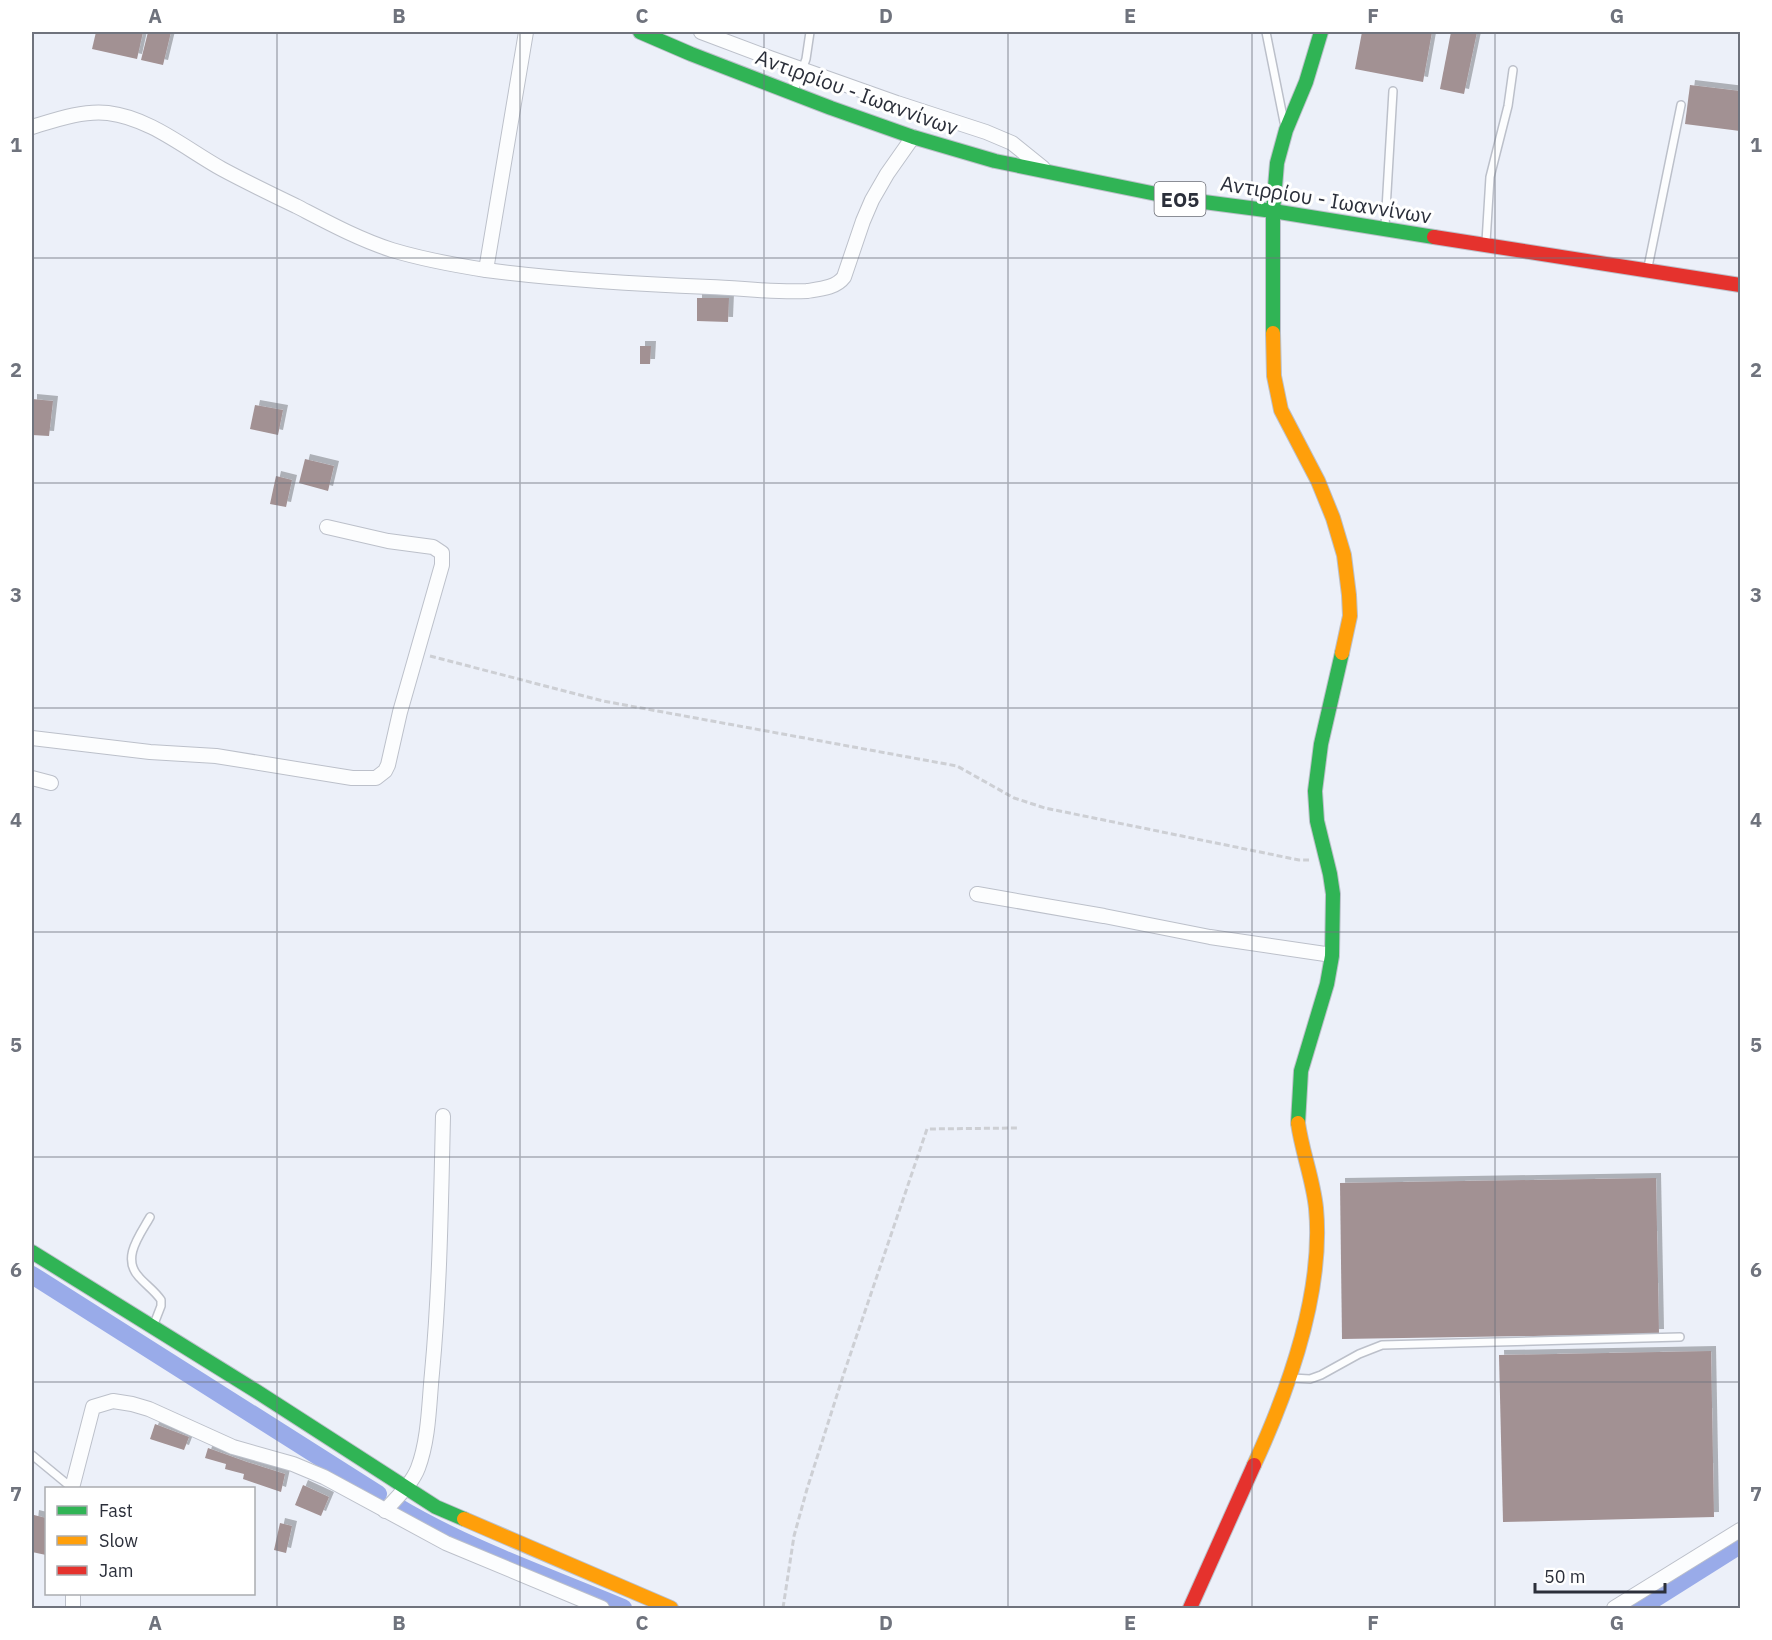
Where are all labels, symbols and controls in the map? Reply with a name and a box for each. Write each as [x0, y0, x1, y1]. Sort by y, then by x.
text: A [148, 2, 162, 29]
text: B [392, 2, 406, 29]
text: C [635, 2, 649, 29]
text: D [879, 2, 893, 29]
text: E [1124, 2, 1136, 29]
text: F [1367, 2, 1379, 29]
text: G [1610, 2, 1624, 29]
street label: Αντιρρίου - Ιωαννίνων [752, 42, 962, 142]
text: 1 [10, 131, 22, 158]
text: 1 [1750, 131, 1762, 158]
street label: Αντιρρίου - Ιωαννίνων [1218, 168, 1434, 230]
road number: ΕΟ5 [1154, 182, 1206, 216]
text: 2 [10, 356, 22, 383]
text: 2 [1750, 356, 1762, 383]
text: 3 [10, 581, 22, 608]
text: 3 [1750, 581, 1762, 608]
text: 4 [10, 806, 22, 833]
text: 4 [1750, 806, 1762, 833]
text: 5 [10, 1031, 22, 1058]
text: 5 [1750, 1031, 1762, 1058]
text: 6 [10, 1256, 22, 1283]
text: 6 [1750, 1256, 1762, 1283]
text: 7 [10, 1480, 22, 1507]
text: 7 [1750, 1480, 1762, 1507]
legend [45, 1487, 255, 1595]
text: Fast [99, 1499, 133, 1522]
text: Slow [99, 1529, 138, 1552]
scale bar [1535, 1556, 1666, 1594]
text: Jam [99, 1559, 134, 1582]
text: 50 m [1544, 1565, 1586, 1588]
text: A [148, 1609, 162, 1636]
text: B [392, 1609, 406, 1636]
text: C [635, 1609, 649, 1636]
text: D [879, 1609, 893, 1636]
text: E [1124, 1609, 1136, 1636]
text: F [1367, 1609, 1379, 1636]
text: G [1610, 1609, 1624, 1636]

